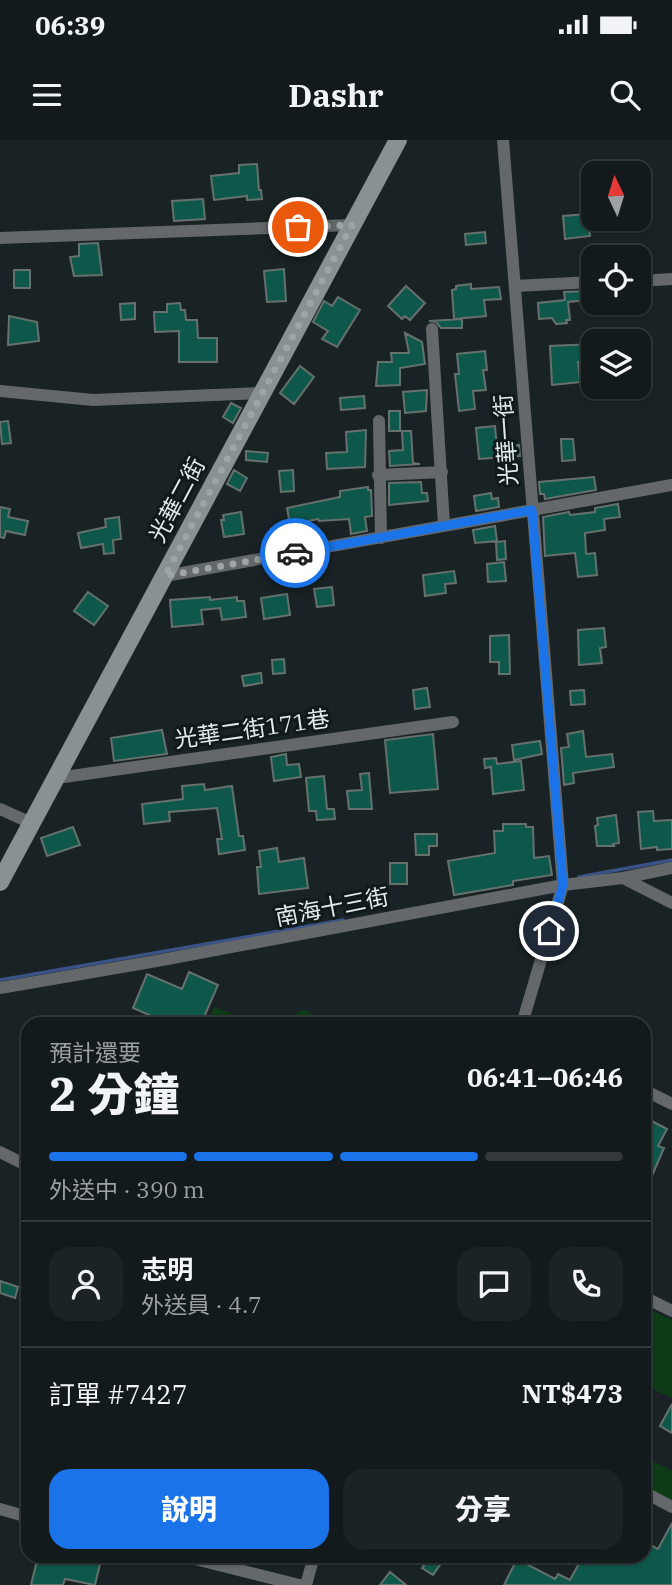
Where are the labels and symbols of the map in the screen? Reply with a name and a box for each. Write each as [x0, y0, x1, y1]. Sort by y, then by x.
north arrow [581, 161, 651, 231]
pin [268, 197, 328, 257]
street label: 光華一街 [487, 393, 523, 487]
street label: 光華二街 [141, 452, 211, 547]
courier [260, 518, 330, 588]
street label: 光華二街171巷 [172, 702, 331, 754]
street label: 南海十三街 [273, 880, 391, 932]
pin [519, 901, 579, 961]

